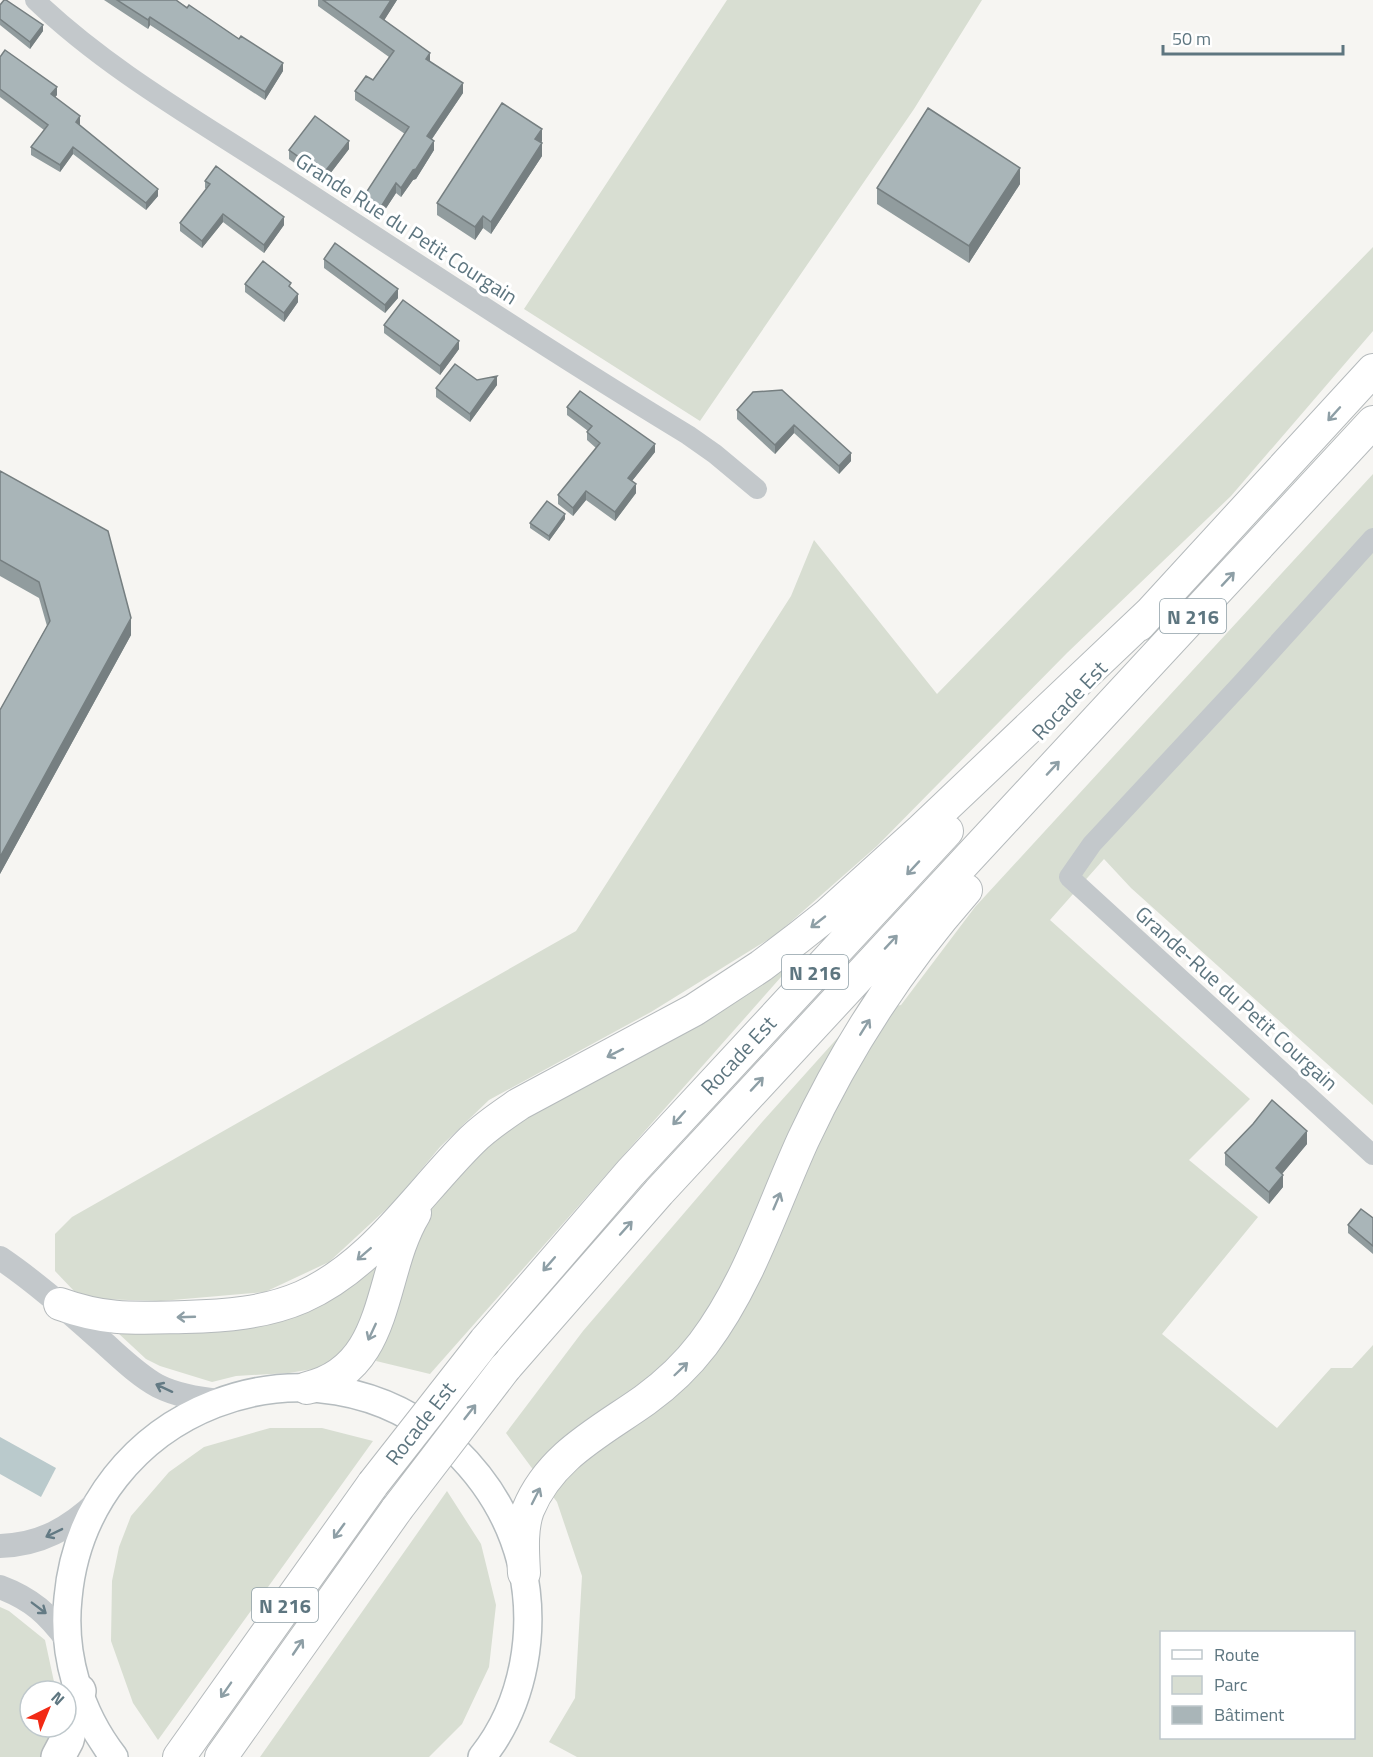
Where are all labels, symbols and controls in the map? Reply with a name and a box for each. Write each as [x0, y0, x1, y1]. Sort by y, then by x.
scale bar [1163, 18, 1343, 56]
text: 50 m [1172, 25, 1211, 52]
street label: Grande Rue du Petit Courgain [290, 144, 524, 312]
one-way arrow [1327, 406, 1341, 421]
one-way arrow [1221, 571, 1236, 586]
road number: N 216 [1160, 599, 1226, 633]
street label: Rocade Est [1024, 653, 1115, 747]
one-way arrow [1046, 760, 1060, 775]
one-way arrow [906, 860, 920, 875]
street label: Grande-Rue du Petit Courgain [1128, 898, 1346, 1098]
one-way arrow [810, 915, 826, 928]
one-way arrow [883, 935, 897, 950]
road number: N 216 [782, 955, 848, 989]
street label: Rocade Est [693, 1008, 784, 1102]
one-way arrow [859, 1019, 871, 1036]
one-way arrow [606, 1048, 624, 1059]
one-way arrow [750, 1077, 764, 1092]
one-way arrow [672, 1110, 686, 1125]
one-way arrow [772, 1192, 783, 1211]
one-way arrow [619, 1221, 633, 1236]
one-way arrow [357, 1247, 372, 1261]
one-way arrow [543, 1256, 556, 1272]
one-way arrow [176, 1311, 196, 1323]
one-way arrow [366, 1322, 378, 1340]
one-way arrow [673, 1363, 688, 1377]
street label: Rocade Est [377, 1374, 463, 1472]
one-way arrow [156, 1381, 174, 1393]
one-way arrow [464, 1404, 477, 1420]
one-way arrow [531, 1488, 542, 1506]
one-way arrow [332, 1522, 345, 1538]
one-way arrow [46, 1528, 64, 1539]
road number: N 216 [252, 1588, 318, 1622]
one-way arrow [30, 1602, 46, 1614]
legend [1160, 1631, 1355, 1739]
one-way arrow [291, 1638, 304, 1655]
text: Route [1214, 1641, 1259, 1668]
text: Parc [1214, 1671, 1248, 1698]
north arrow [18, 1679, 78, 1739]
one-way arrow [220, 1681, 232, 1698]
text: N [46, 1685, 70, 1711]
text: Bâtiment [1214, 1701, 1285, 1728]

